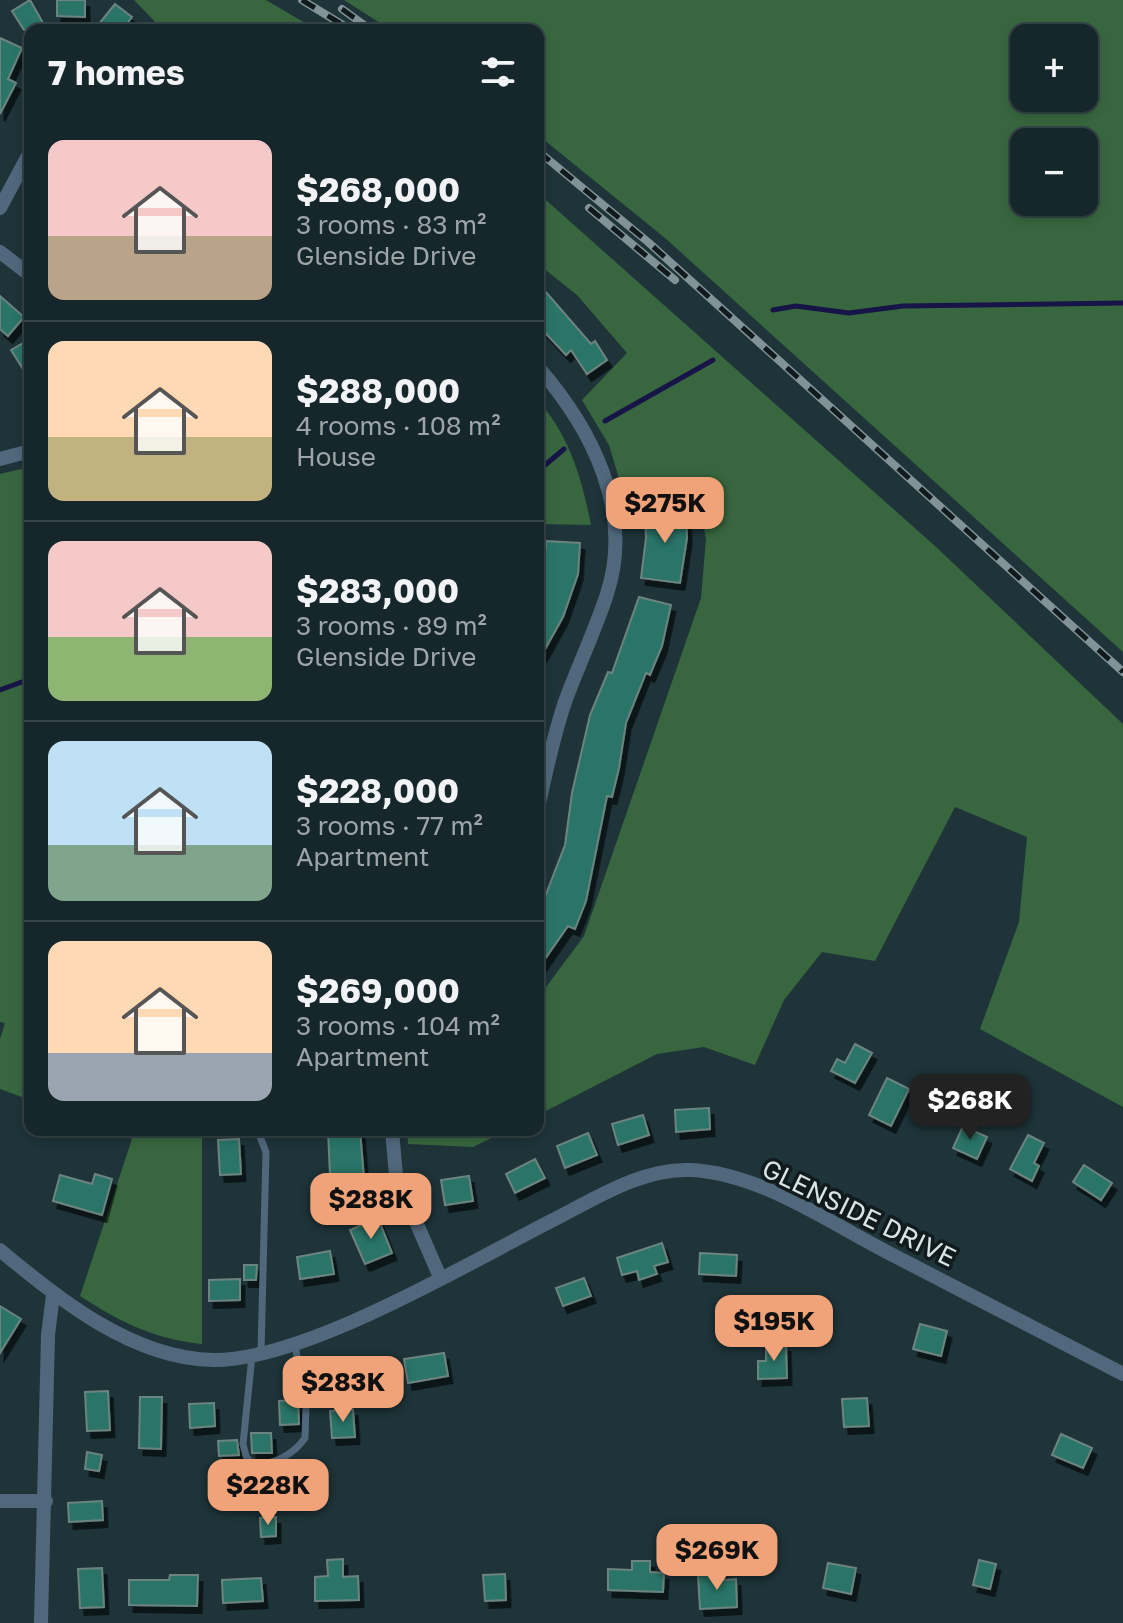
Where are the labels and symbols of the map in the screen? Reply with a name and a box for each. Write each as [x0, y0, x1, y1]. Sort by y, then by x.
pin: $275K [609, 477, 721, 545]
pin: $268K [914, 1074, 1026, 1142]
street label: GLENSIDE DRIVE [757, 1152, 961, 1273]
pin: $288K [315, 1173, 427, 1241]
pin: $195K [718, 1295, 830, 1363]
pin: $283K [287, 1356, 399, 1424]
pin: $228K [212, 1459, 324, 1527]
pin: $269K [661, 1524, 773, 1592]

